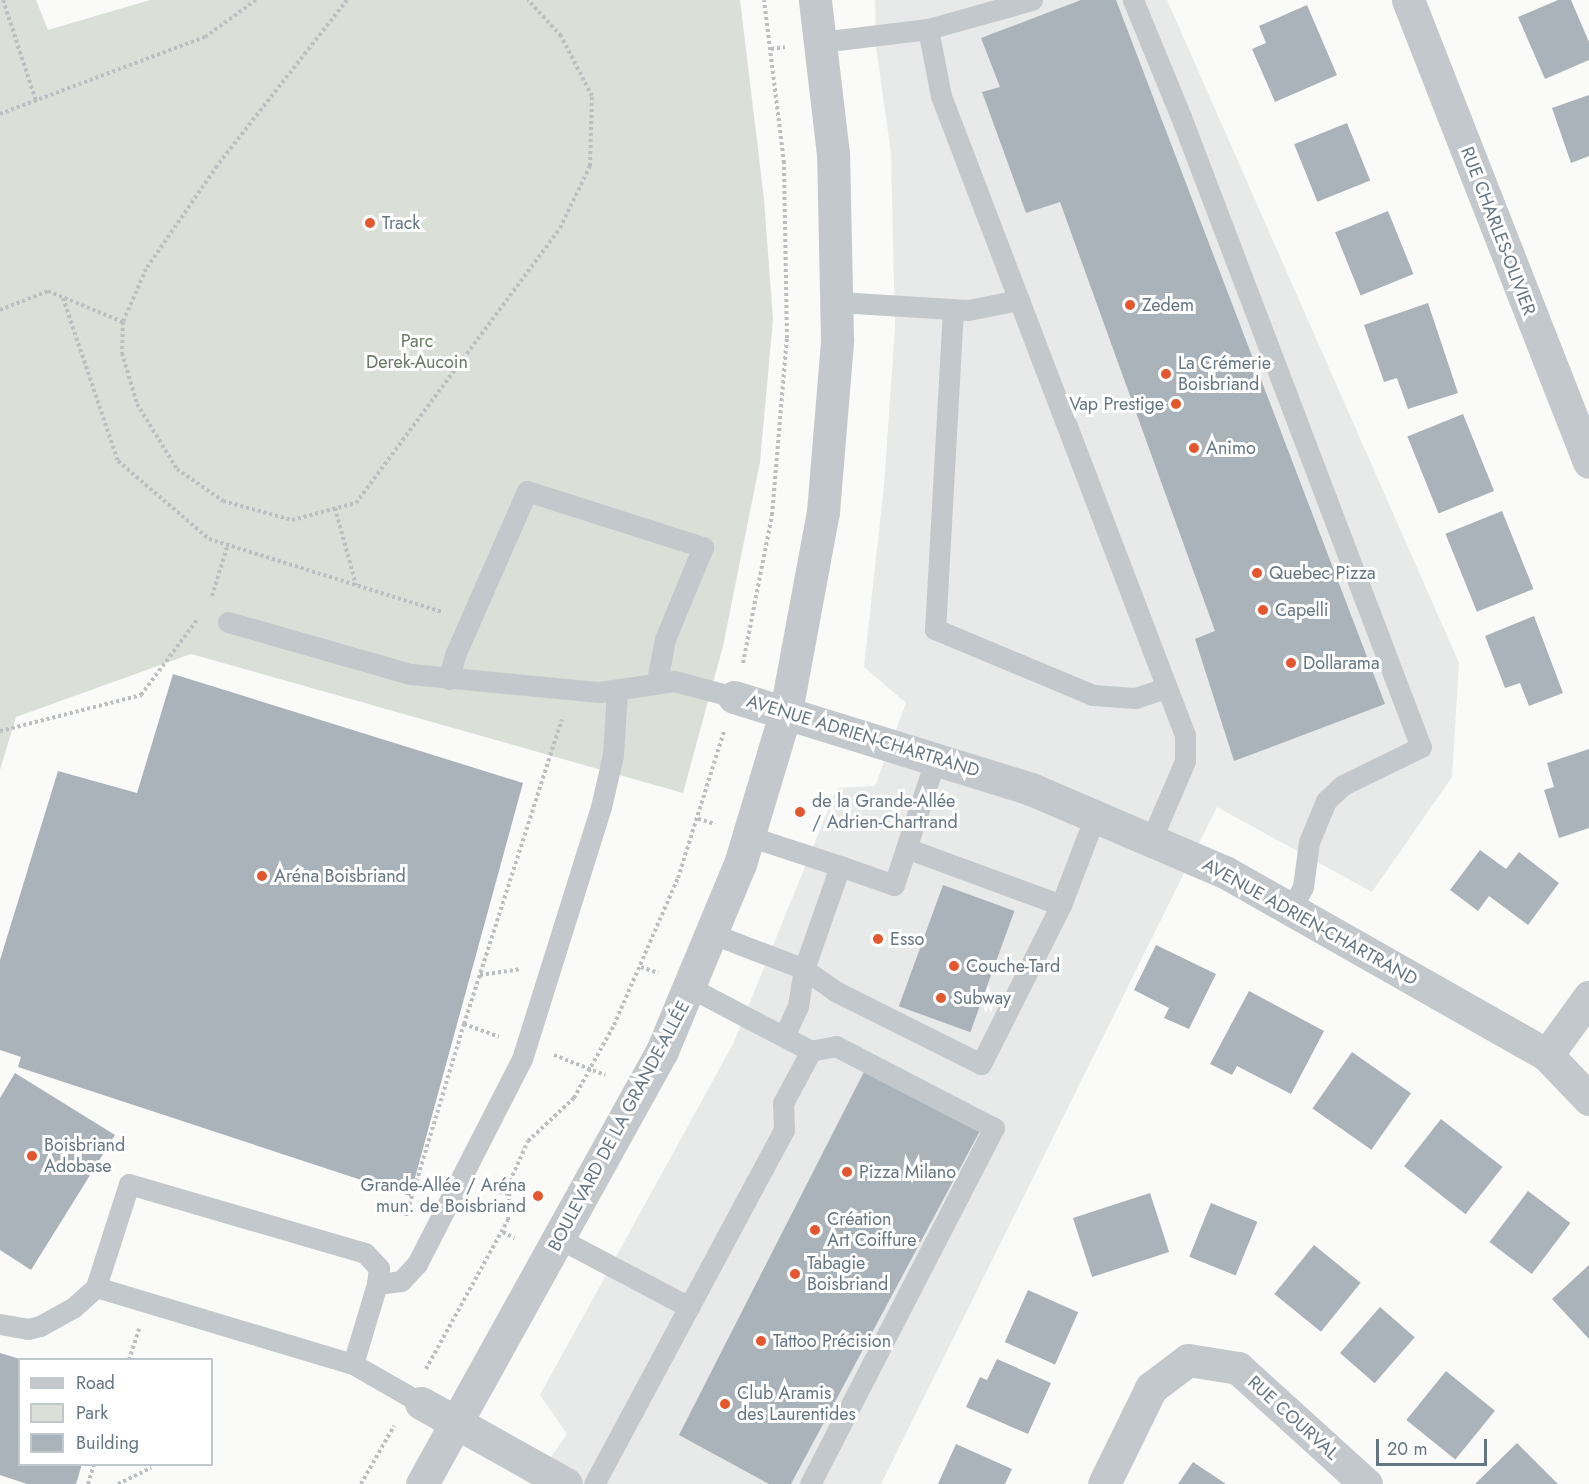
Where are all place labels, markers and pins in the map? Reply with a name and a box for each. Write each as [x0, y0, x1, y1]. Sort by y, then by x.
place label: Track [382, 212, 420, 234]
marker: Track [363, 216, 377, 230]
place label: Zedem [1142, 294, 1194, 316]
marker: Zedem [1123, 298, 1137, 312]
place label: La Crémerie Boisbriand [1178, 353, 1271, 395]
marker: La Crémerie Boisbriand [1159, 367, 1173, 381]
place label: Vap Prestige [1069, 393, 1164, 415]
marker: Vap Prestige [1169, 397, 1183, 411]
place label: Animo [1206, 437, 1256, 459]
marker: Animo [1187, 441, 1201, 455]
place label: Quebec Pizza [1269, 562, 1376, 584]
marker: Quebec Pizza [1250, 566, 1264, 580]
place label: Capelli [1275, 599, 1328, 621]
marker: Capelli [1256, 603, 1270, 617]
place label: Dollarama [1303, 652, 1380, 674]
marker: Dollarama [1284, 656, 1298, 670]
place label: de la Grande-Allée / Adrien-Chartrand [812, 791, 958, 834]
marker: de la Grande-Allée / Adrien-Chartrand [793, 805, 807, 819]
place label: Aréna Boisbriand [274, 865, 406, 887]
marker: Aréna Boisbriand [255, 869, 269, 883]
place label: Esso [890, 928, 924, 950]
marker: Esso [871, 932, 885, 946]
place label: Couche-Tard [966, 955, 1060, 977]
marker: Couche-Tard [947, 959, 961, 973]
place label: Subway [953, 987, 1011, 1009]
marker: Subway [934, 991, 948, 1005]
place label: Boisbriand Adobase [44, 1135, 125, 1178]
marker: Boisbriand Adobase [25, 1149, 39, 1163]
place label: Pizza Milano [859, 1161, 956, 1183]
marker: Pizza Milano [840, 1165, 854, 1179]
place label: Grande-Allée / Aréna mun. de Boisbriand [361, 1175, 526, 1218]
marker: Grande-Allée / Aréna mun. de Boisbriand [531, 1189, 545, 1203]
place label: Création Art Coiffure [827, 1209, 917, 1252]
marker: Création Art Coiffure [808, 1223, 822, 1237]
place label: Tabagie Boisbriand [807, 1253, 888, 1296]
marker: Tabagie Boisbriand [788, 1267, 802, 1281]
place label: Tattoo Précision [773, 1330, 891, 1352]
marker: Tattoo Précision [754, 1334, 768, 1348]
place label: Club Aramis des Laurentides [737, 1383, 856, 1426]
marker: Club Aramis des Laurentides [718, 1397, 732, 1411]

